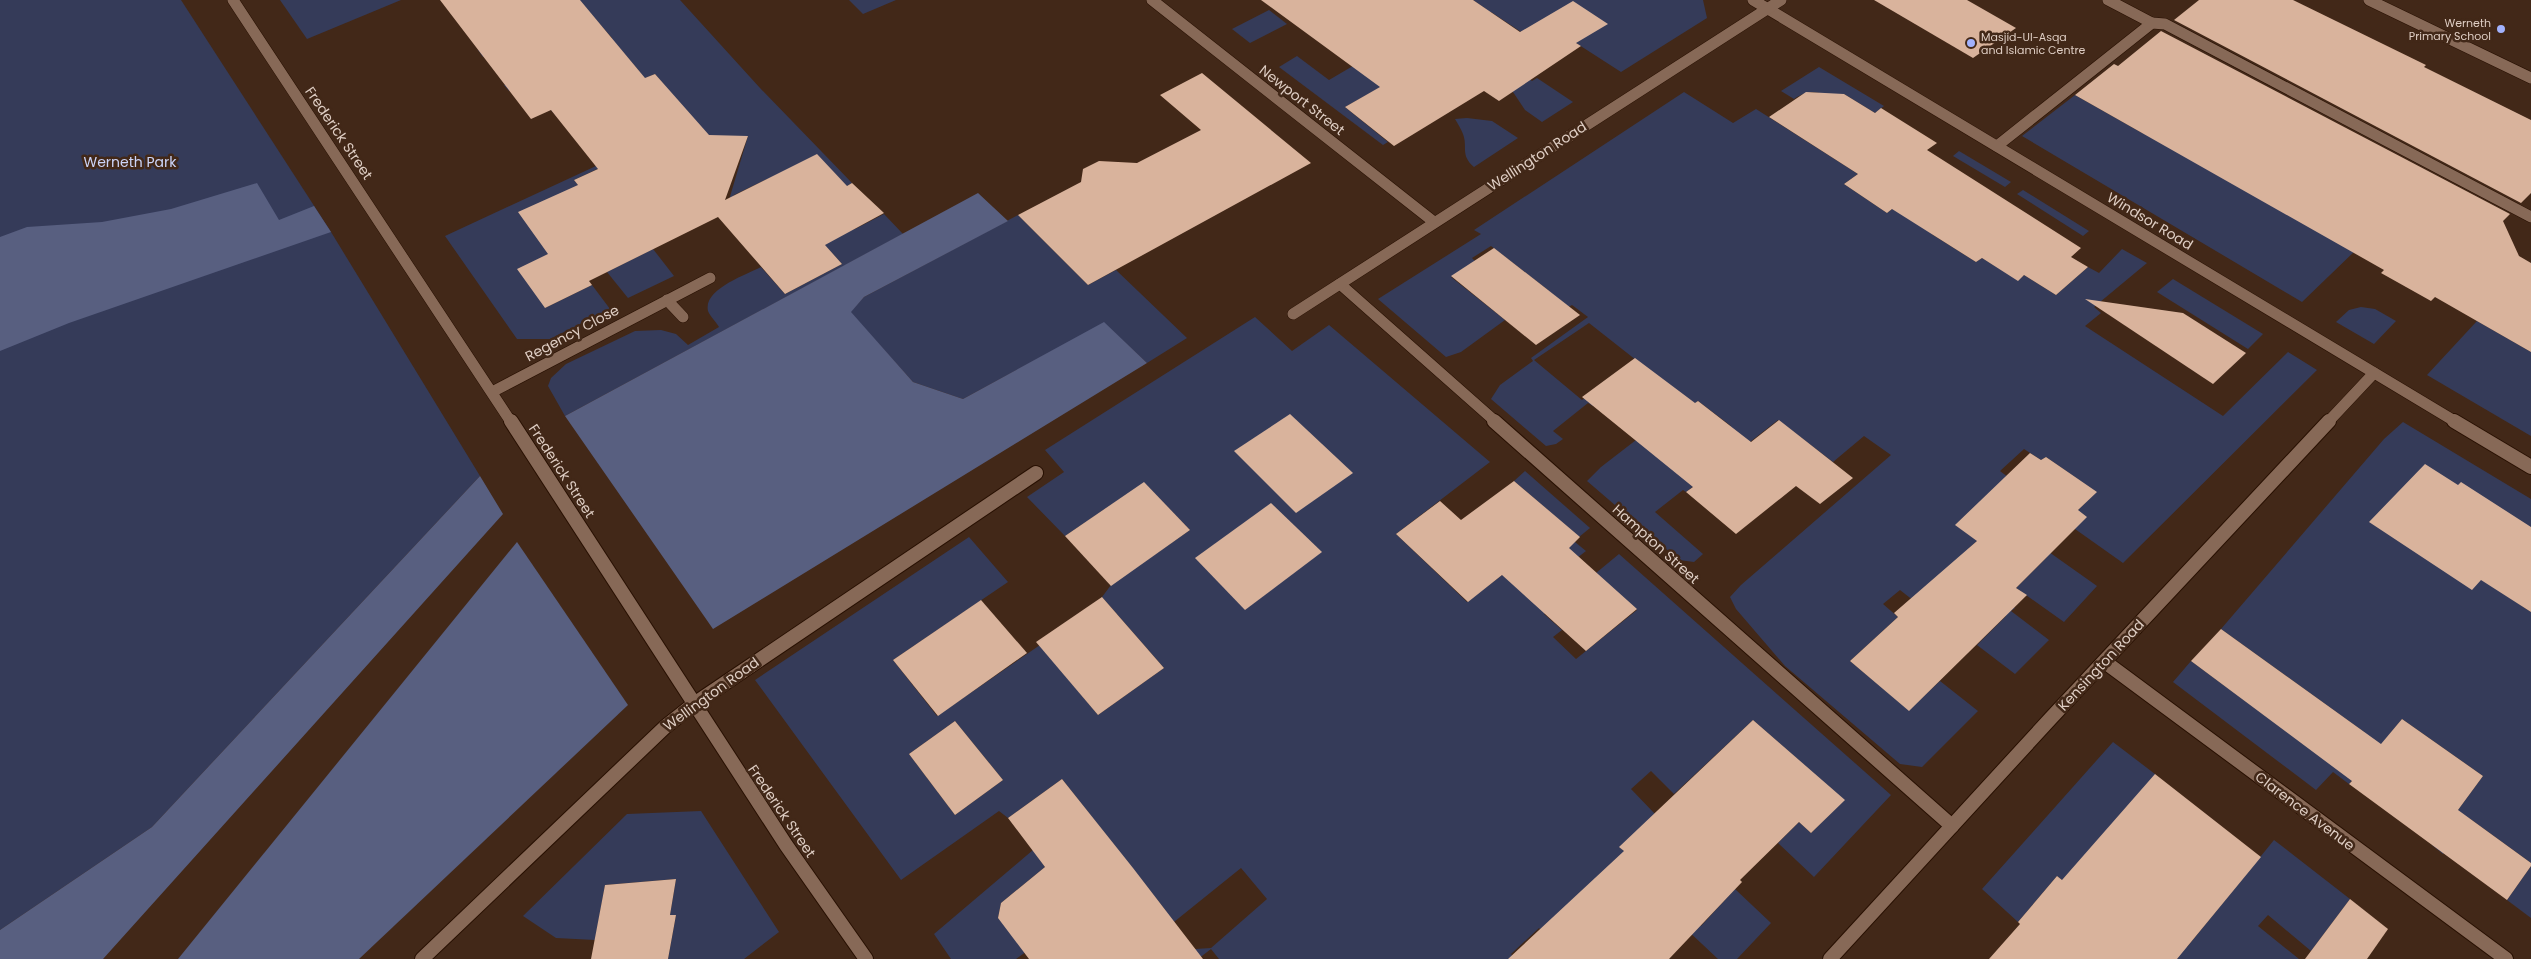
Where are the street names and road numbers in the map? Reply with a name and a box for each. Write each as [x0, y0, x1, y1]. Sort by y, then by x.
street label: Newport Street [1255, 60, 1349, 140]
street label: Frederick Street [300, 83, 378, 183]
street label: Wellington Road [1484, 116, 1590, 196]
street label: Windsor Road [2103, 187, 2197, 255]
street label: Regency Close [522, 300, 623, 366]
street label: Frederick Street [524, 420, 600, 522]
street label: Hampton Street [1608, 499, 1704, 589]
street label: Kensington Road [2053, 615, 2149, 715]
street label: Wellington Road [659, 652, 763, 736]
street label: Frederick Street [743, 761, 821, 861]
street label: Clarence Avenue [2251, 767, 2359, 855]

